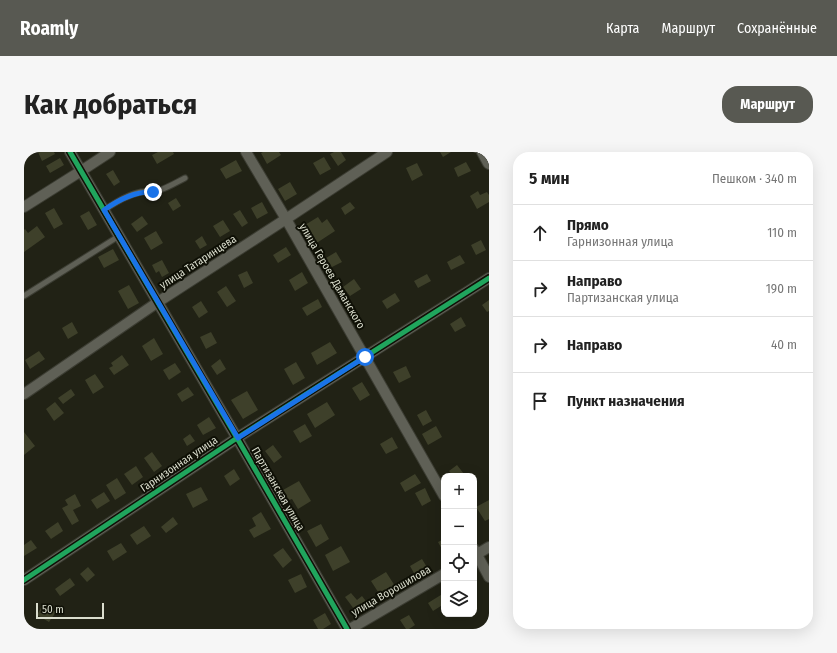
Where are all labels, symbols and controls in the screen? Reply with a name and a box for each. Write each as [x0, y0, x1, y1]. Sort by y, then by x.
text: Roamly [20, 17, 78, 40]
text: Карта [606, 20, 639, 37]
text: Маршрут [661, 20, 715, 37]
text: Сохранённые [737, 20, 817, 37]
button: Маршрут [722, 86, 813, 123]
text: Как добраться [24, 88, 197, 121]
text: 5 мин [529, 168, 569, 189]
text: Пешком · 340 m [712, 171, 797, 186]
route end [144, 183, 162, 201]
text: Прямо [567, 216, 609, 234]
street label: улица Героев Даманского [296, 221, 368, 331]
icon: ahead [529, 222, 551, 244]
text: 110 m [767, 225, 797, 240]
street label: улица Татаринцева [157, 232, 239, 292]
text: Гарнизонная улица [567, 234, 674, 249]
text: Направо [567, 272, 622, 290]
icon: right [529, 278, 551, 300]
text: 190 m [766, 281, 797, 296]
text: Партизанская улица [567, 290, 679, 305]
icon: right [529, 334, 551, 356]
text: Направо [567, 336, 622, 354]
text: 40 m [771, 337, 797, 352]
route start [356, 348, 374, 366]
icon: arrive [529, 390, 551, 412]
text: Пункт назначения [567, 392, 685, 410]
street label: Гарнизонная улица [138, 433, 220, 495]
street label: Партизанская улица [249, 445, 307, 533]
map controls [441, 473, 477, 617]
button: + [441, 473, 477, 509]
button: − [441, 509, 477, 545]
button: locate [441, 545, 477, 581]
street label: улица Ворошилова [349, 563, 433, 619]
button: layers [441, 581, 477, 617]
scale bar [36, 601, 104, 620]
text: 50 m [42, 603, 64, 616]

